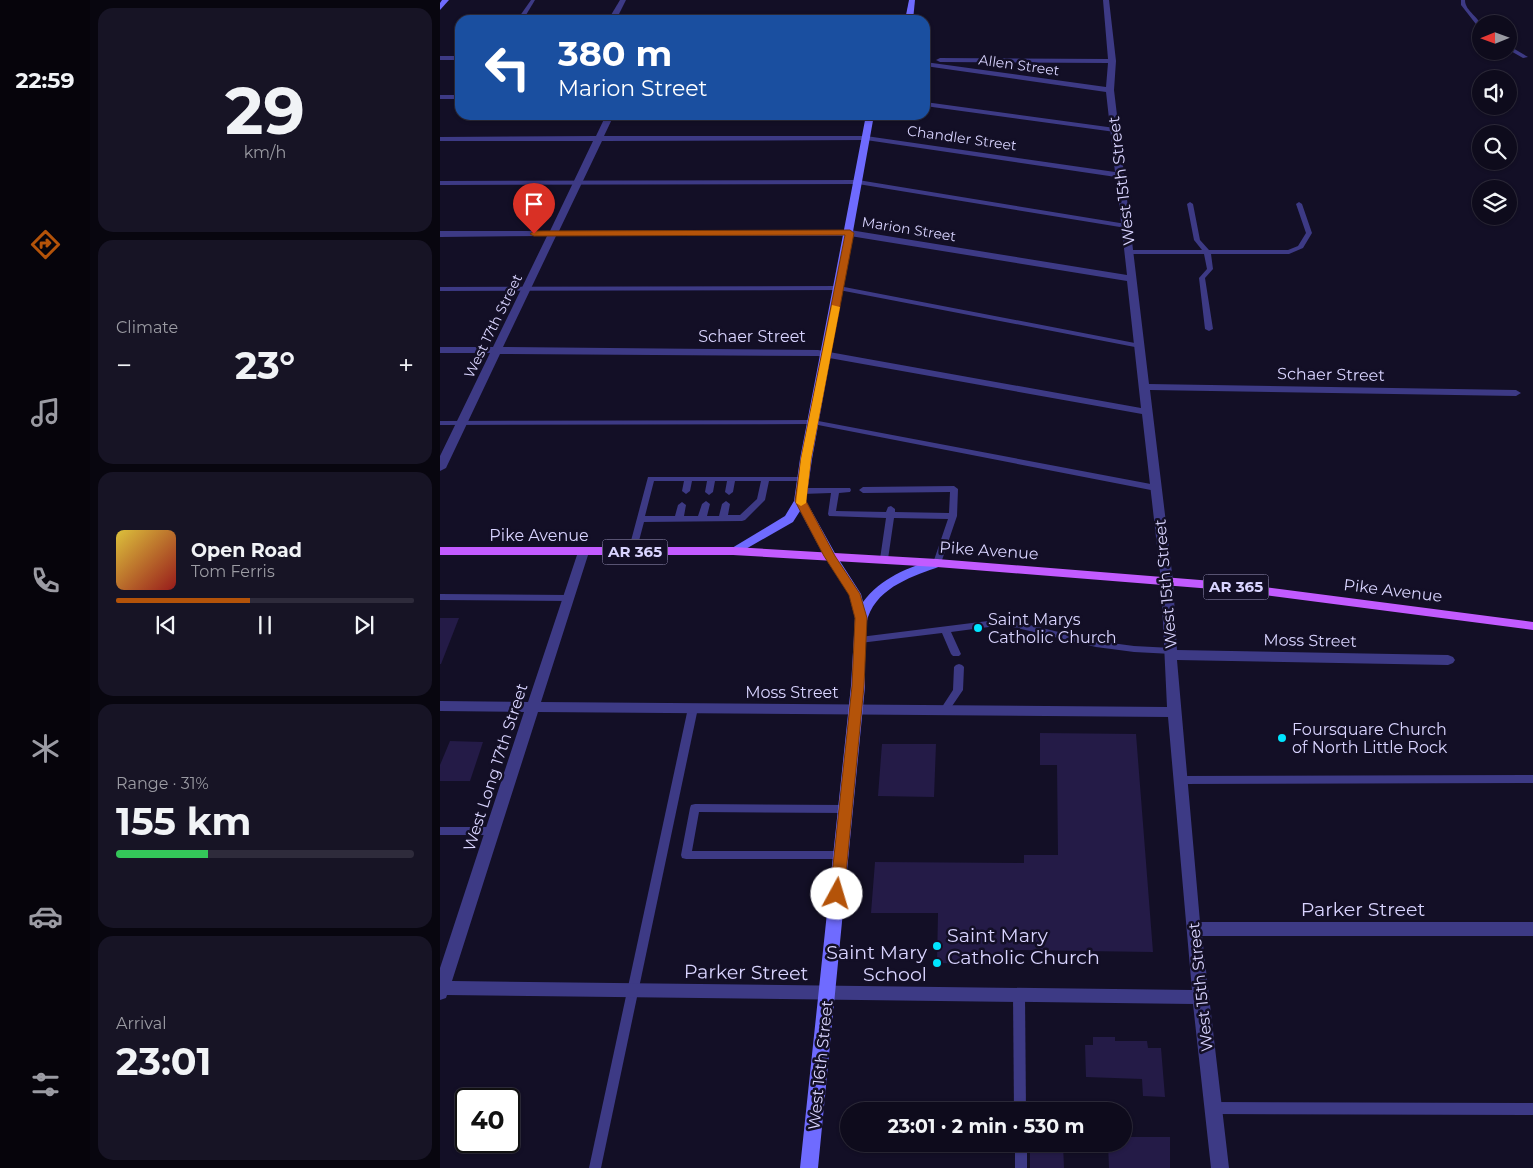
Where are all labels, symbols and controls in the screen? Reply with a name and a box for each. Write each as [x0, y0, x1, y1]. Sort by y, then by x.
north arrow [1472, 15, 1518, 60]
map controls [1472, 15, 1517, 225]
text: 380 m [558, 32, 672, 75]
icon: left [475, 35, 540, 100]
street label: Allen Street [977, 50, 1061, 80]
text: 22:59 [16, 67, 74, 94]
button: sound [1472, 70, 1517, 115]
text: 29 [225, 71, 305, 150]
text: Marion Street [558, 75, 708, 102]
street label: West 15th Street [1104, 115, 1139, 246]
street label: Chandler Street [906, 121, 1018, 155]
button: search [1472, 125, 1517, 170]
text: km/h [244, 143, 286, 162]
button: layers [1472, 180, 1517, 225]
pin [513, 183, 555, 234]
icon: arrive [520, 190, 548, 218]
street label: Marion Street [861, 213, 958, 245]
icon: directions [28, 227, 63, 262]
street label: West 17th Street [460, 271, 526, 381]
text: Climate [116, 318, 178, 337]
street label: Schaer Street [698, 327, 806, 346]
text: 23° [235, 342, 295, 389]
text: − [116, 348, 132, 382]
text: + [398, 348, 414, 382]
street label: Schaer Street [1277, 364, 1385, 385]
icon: music [28, 395, 63, 430]
street label: West 15th Street [1150, 518, 1181, 649]
street label: Pike Avenue [489, 526, 589, 545]
street label: Pike Avenue [939, 538, 1039, 563]
text: Open Road [191, 539, 302, 562]
road number: AR 365 [602, 540, 668, 564]
text: Tom Ferris [191, 562, 275, 581]
icon: phone [28, 563, 63, 598]
road number: AR 365 [1204, 574, 1268, 600]
street label: Pike Avenue [1343, 575, 1443, 606]
place label: Saint Marys Catholic Church [988, 610, 1117, 647]
icon: previous [152, 611, 180, 639]
icon: pause [251, 611, 279, 639]
icon: next [350, 611, 378, 639]
marker: Saint Marys Catholic Church [972, 622, 984, 634]
street label: Moss Street [1263, 630, 1357, 651]
street label: West Long 17th Street [459, 680, 532, 853]
street label: Moss Street [745, 683, 839, 702]
place label: Foursquare Church of North Little Rock [1292, 720, 1448, 757]
icon: climate [28, 731, 63, 766]
marker: Foursquare Church of North Little Rock [1276, 732, 1288, 744]
text: Range · 31% [116, 774, 209, 793]
text: 155 km [116, 798, 251, 845]
position arrow [810, 867, 862, 919]
street label: Parker Street [1301, 898, 1426, 921]
icon: car [28, 899, 63, 934]
street label: West 15th Street [1184, 921, 1217, 1052]
place label: Saint Mary Catholic Church [947, 924, 1100, 969]
marker: Saint Mary Catholic Church [931, 940, 943, 952]
place label: Saint Mary School [826, 941, 928, 986]
marker: Saint Mary School [931, 957, 943, 969]
street label: Parker Street [684, 960, 809, 985]
street label: West 16th Street [804, 999, 837, 1131]
text: Arrival [116, 1014, 166, 1033]
text: 23:01 [116, 1038, 211, 1085]
icon: filters [28, 1067, 63, 1102]
speed limit sign: 40 [455, 1088, 520, 1153]
text: 23:01 · 2 min · 530 m [888, 1115, 1084, 1138]

